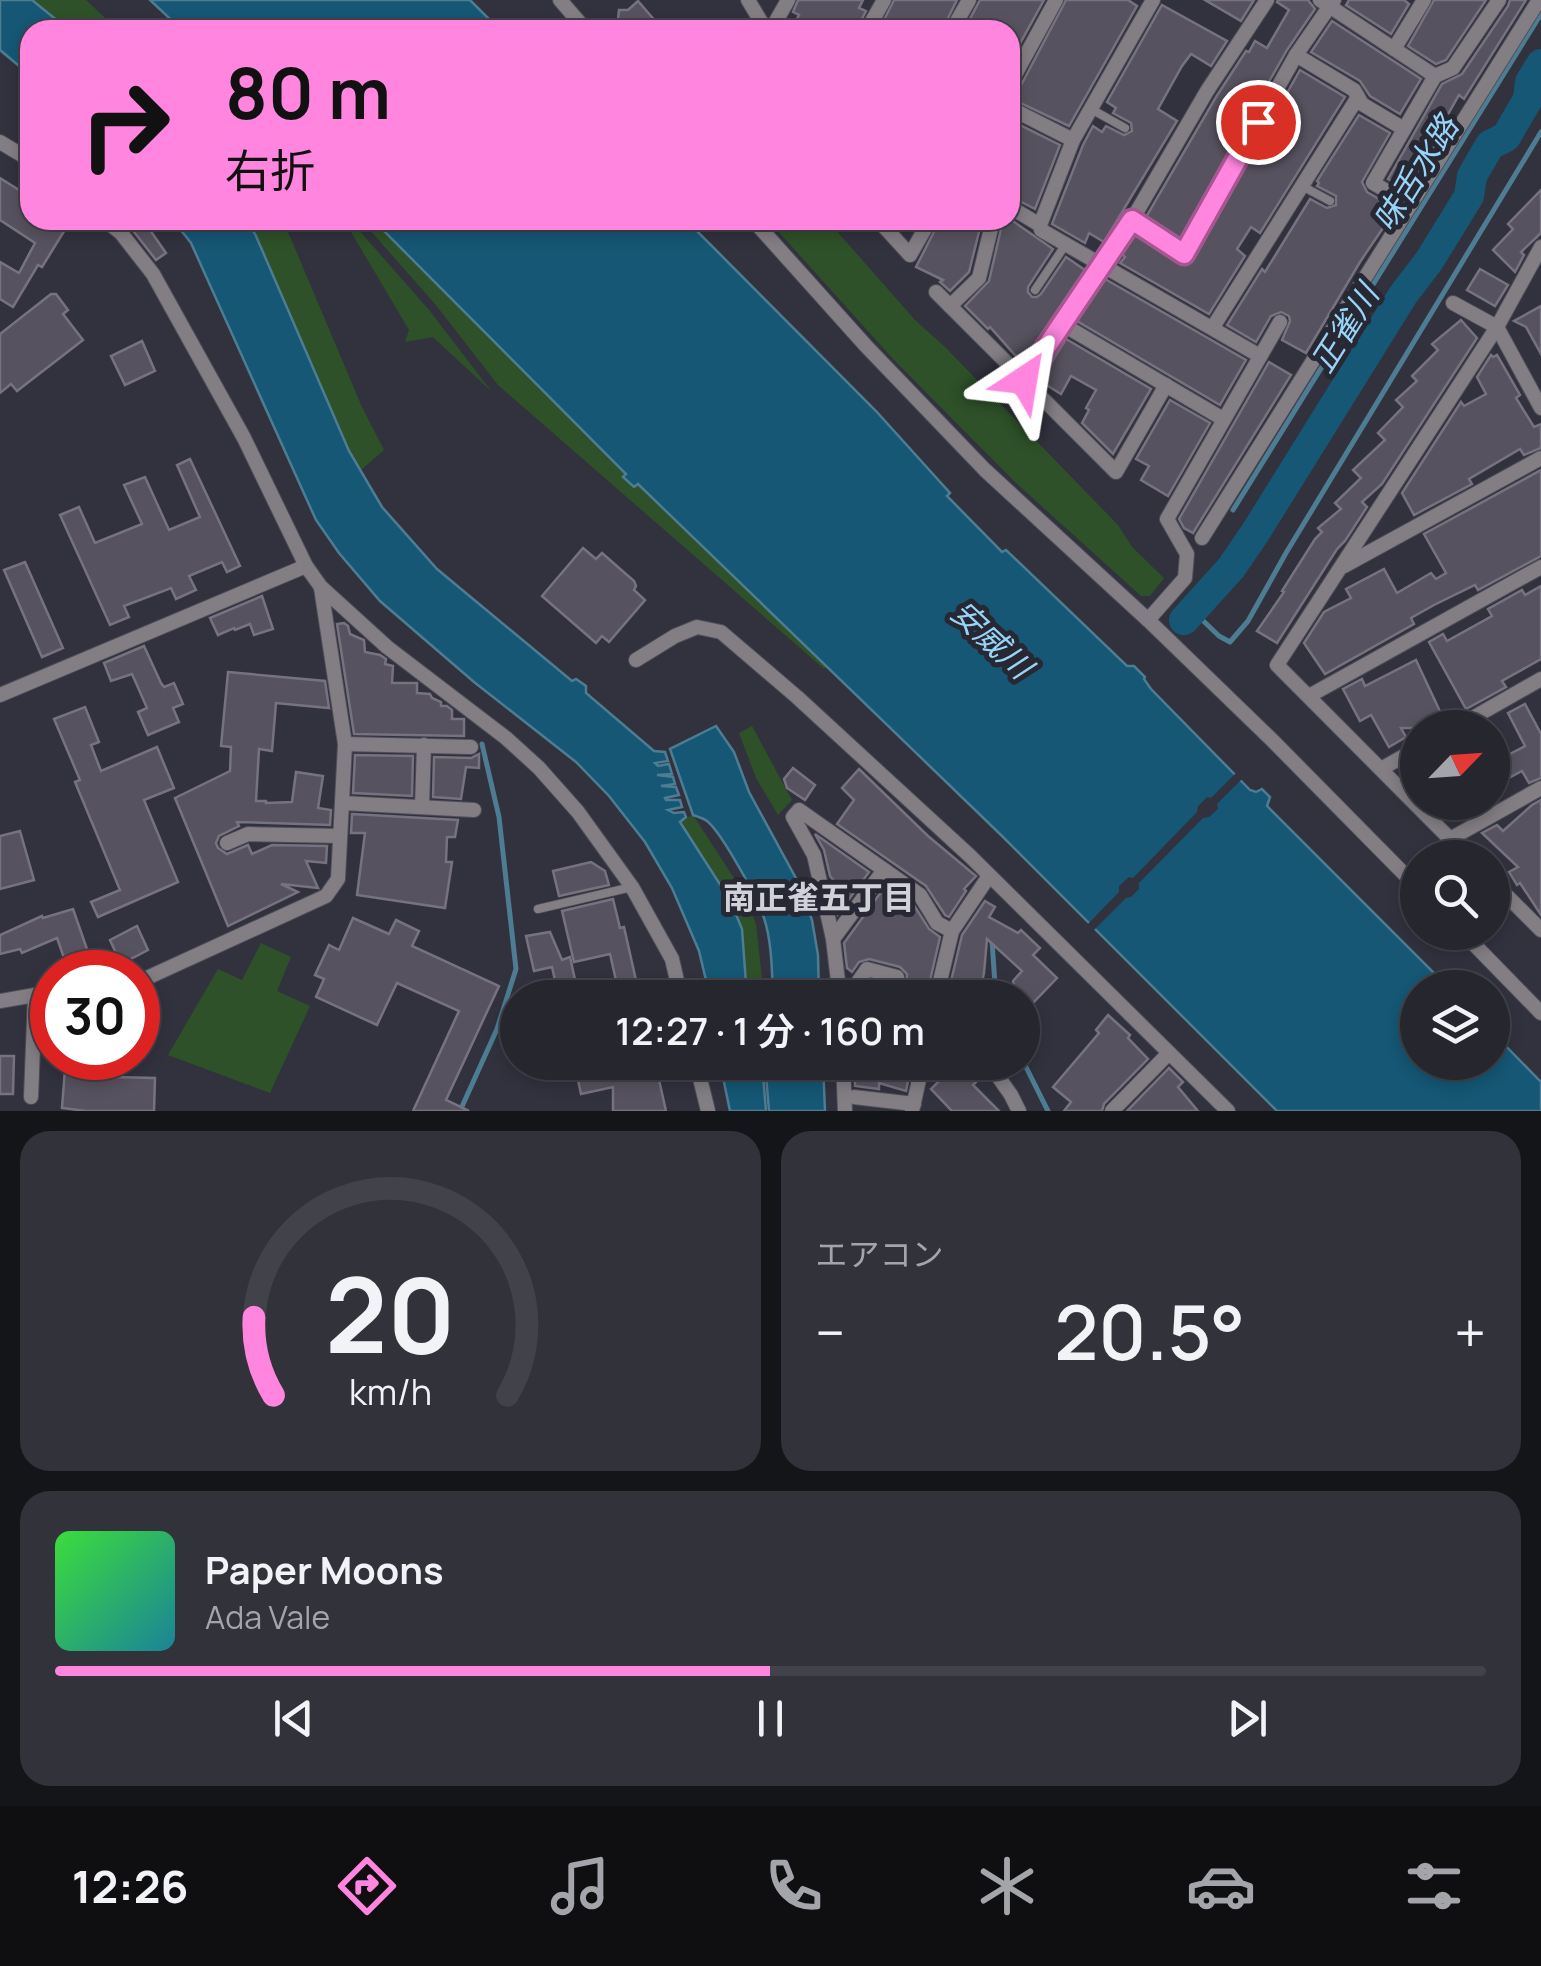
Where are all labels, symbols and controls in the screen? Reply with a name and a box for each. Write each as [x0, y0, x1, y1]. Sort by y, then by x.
text: 80 m [225, 44, 391, 140]
icon: right [60, 60, 190, 190]
pin [1216, 80, 1301, 165]
icon: arrive [1231, 95, 1286, 150]
water label: 味舌水路 [1362, 105, 1469, 239]
text: 右折 [225, 139, 315, 201]
water label: 正雀川 [1300, 273, 1390, 380]
position arrow [972, 328, 1076, 432]
water label: 安威川 [942, 590, 1044, 690]
north arrow [1400, 710, 1510, 820]
map controls [1400, 710, 1510, 1080]
button: search [1400, 840, 1510, 950]
district label: 南正雀五丁目 [723, 875, 915, 919]
speed limit sign: 30 [30, 950, 160, 1080]
button: layers [1400, 970, 1510, 1080]
text: 12:27 · 1 分 · 160 m [615, 1004, 925, 1056]
text: エアコン [816, 1232, 944, 1276]
text: 20 [325, 1242, 455, 1384]
text: 20.5° [1054, 1280, 1245, 1383]
text: − [816, 1294, 845, 1370]
text: + [1454, 1294, 1486, 1370]
text: km/h [349, 1367, 432, 1416]
text: Paper Moons [205, 1543, 444, 1595]
text: Ada Vale [205, 1595, 330, 1639]
icon: previous [266, 1691, 321, 1746]
icon: pause [743, 1691, 798, 1746]
icon: next [1220, 1691, 1275, 1746]
icon: directions [332, 1851, 402, 1921]
icon: music [545, 1851, 615, 1921]
icon: phone [759, 1851, 829, 1921]
icon: climate [972, 1851, 1042, 1921]
icon: car [1186, 1851, 1256, 1921]
icon: filters [1399, 1851, 1469, 1921]
text: 12:26 [72, 1855, 188, 1917]

